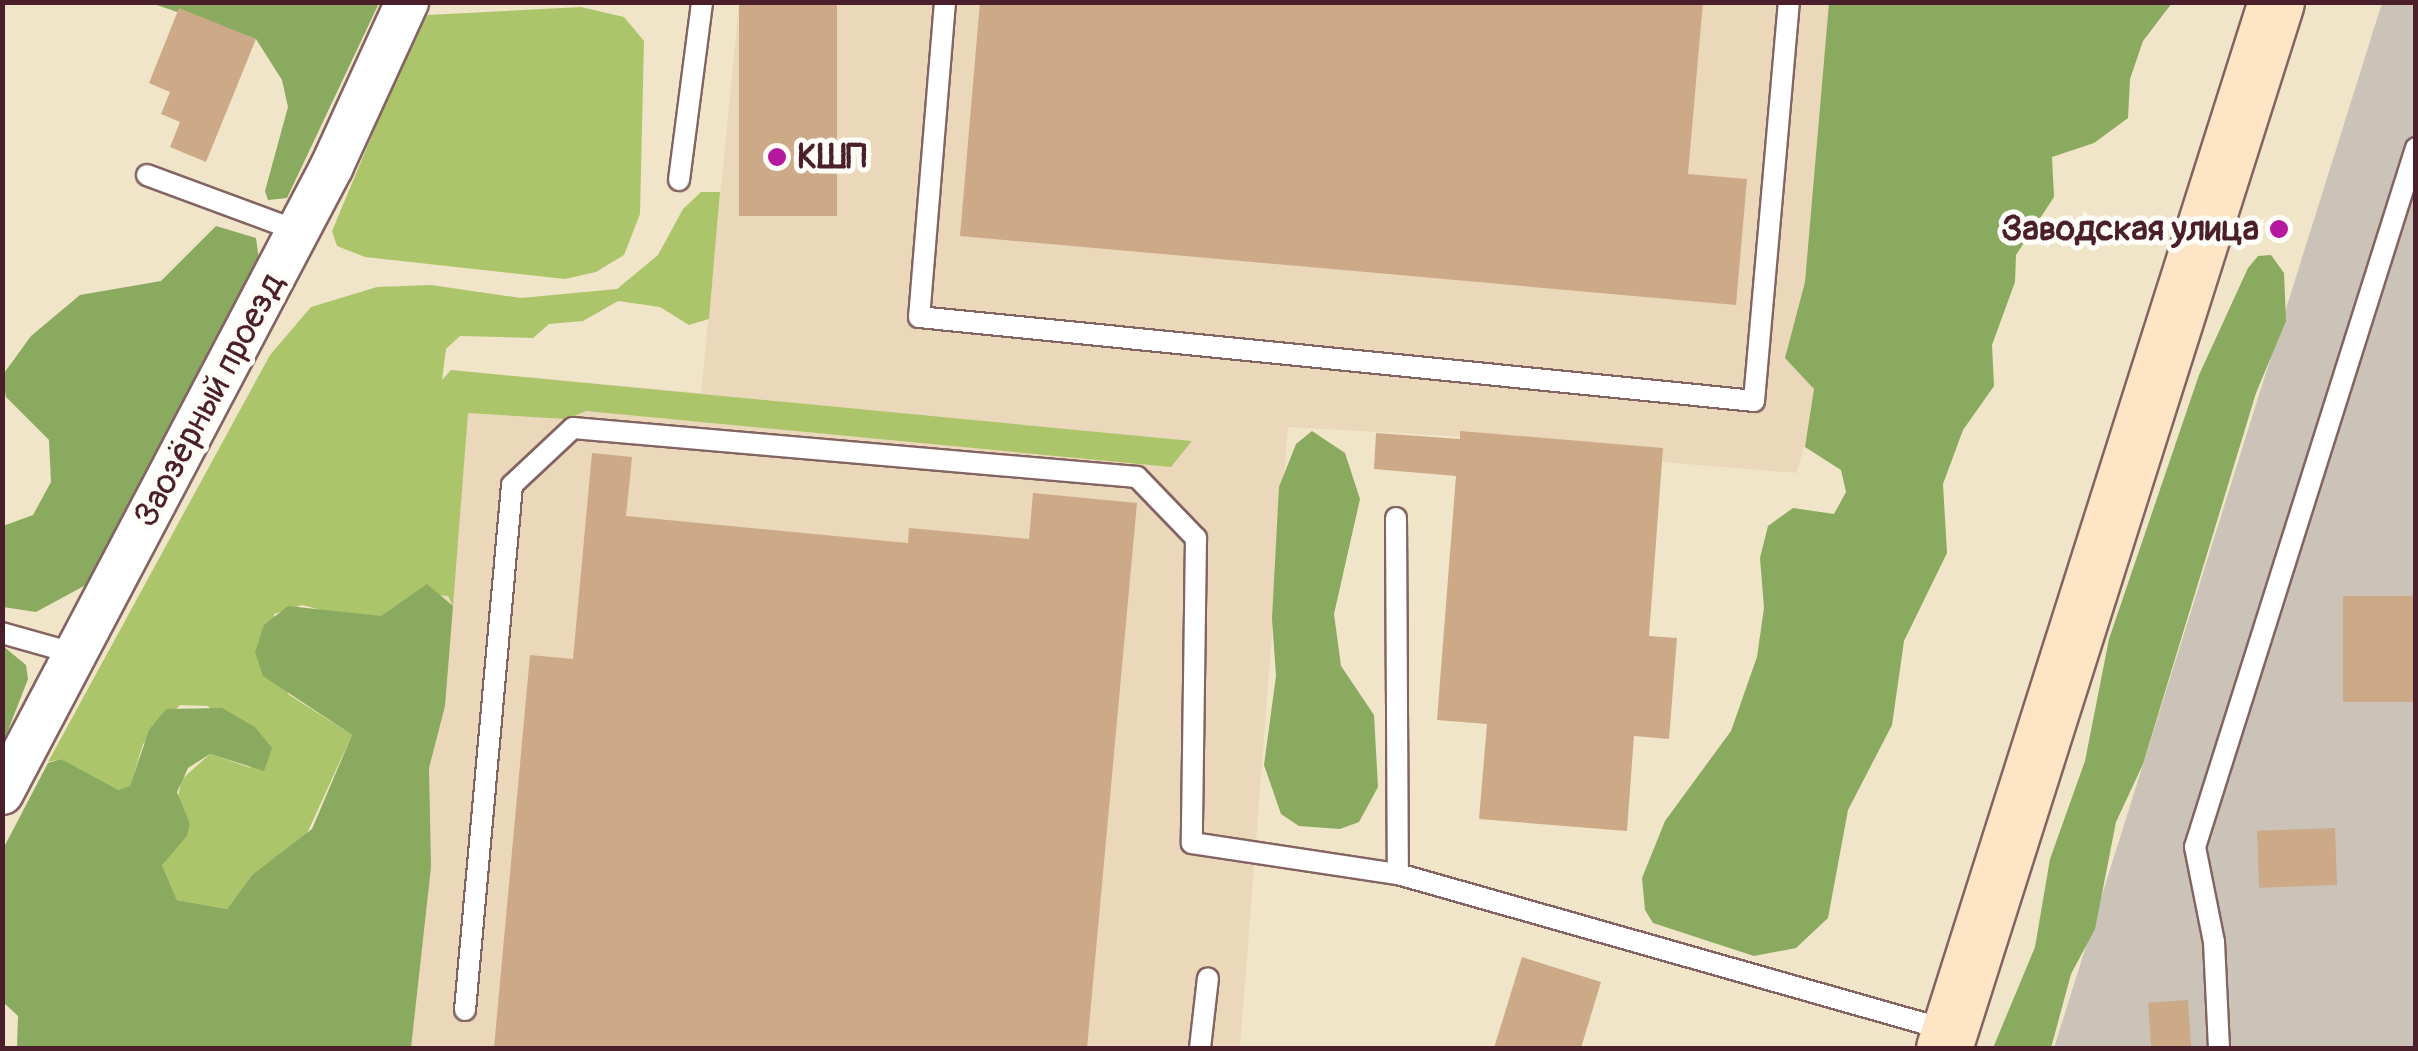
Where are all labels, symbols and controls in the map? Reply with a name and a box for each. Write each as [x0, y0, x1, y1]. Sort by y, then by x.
place label: КШП [797, 136, 867, 178]
marker: КШП [766, 146, 788, 168]
place label: Заводская улица [2001, 208, 2259, 250]
marker: Заводская улица [2268, 218, 2290, 240]
street label: Заозёрный проезд [125, 266, 293, 534]

